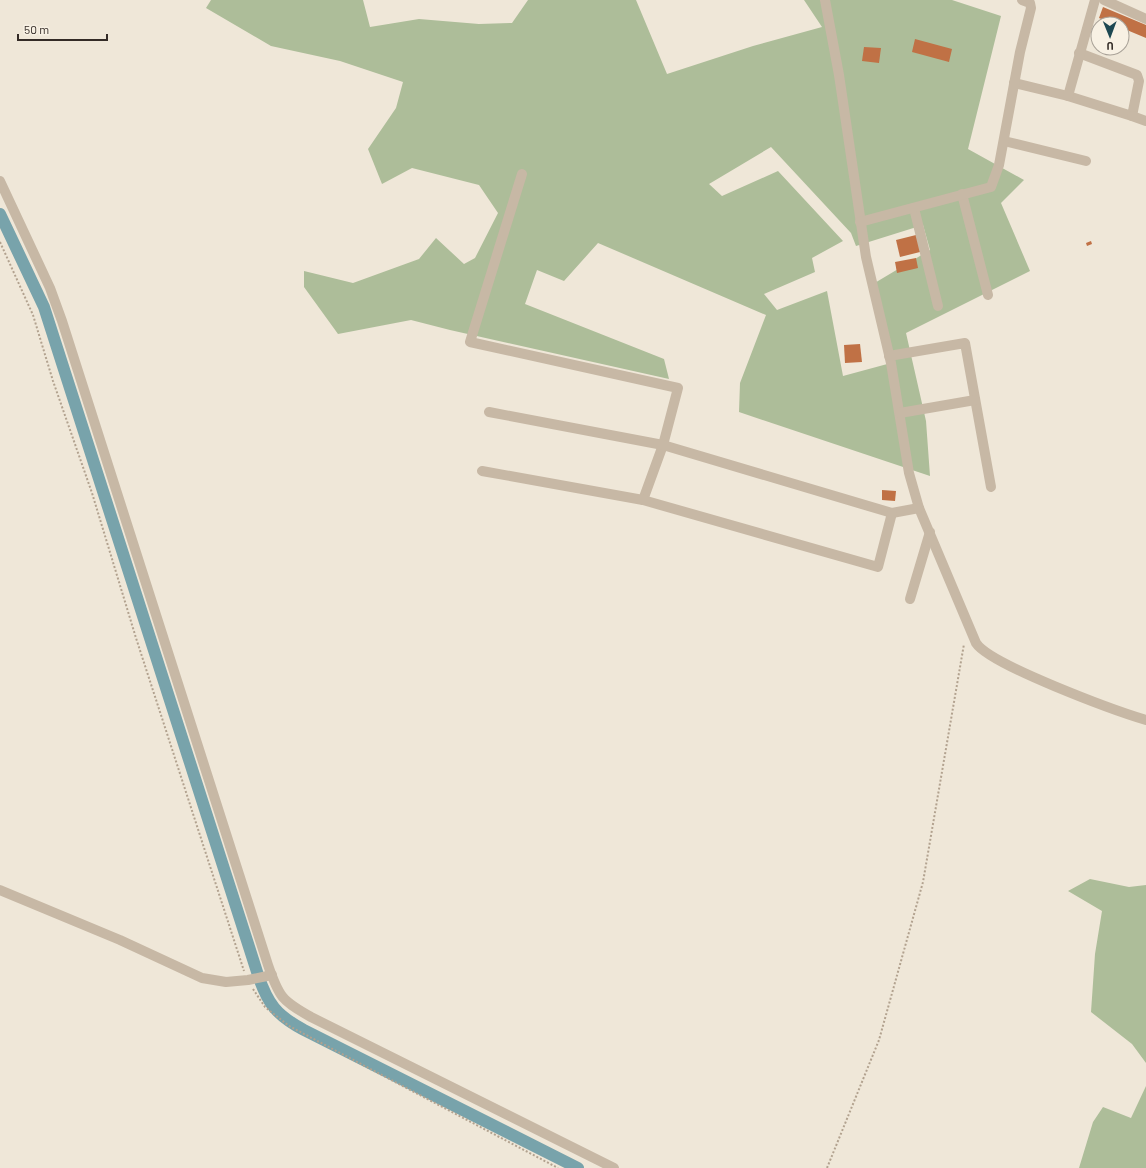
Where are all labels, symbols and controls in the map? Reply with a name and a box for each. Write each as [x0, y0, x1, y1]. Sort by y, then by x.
scale bar [18, 16, 107, 42]
north arrow [1090, 16, 1130, 56]
text: 50 m [24, 22, 49, 36]
text: U [1107, 40, 1114, 53]

